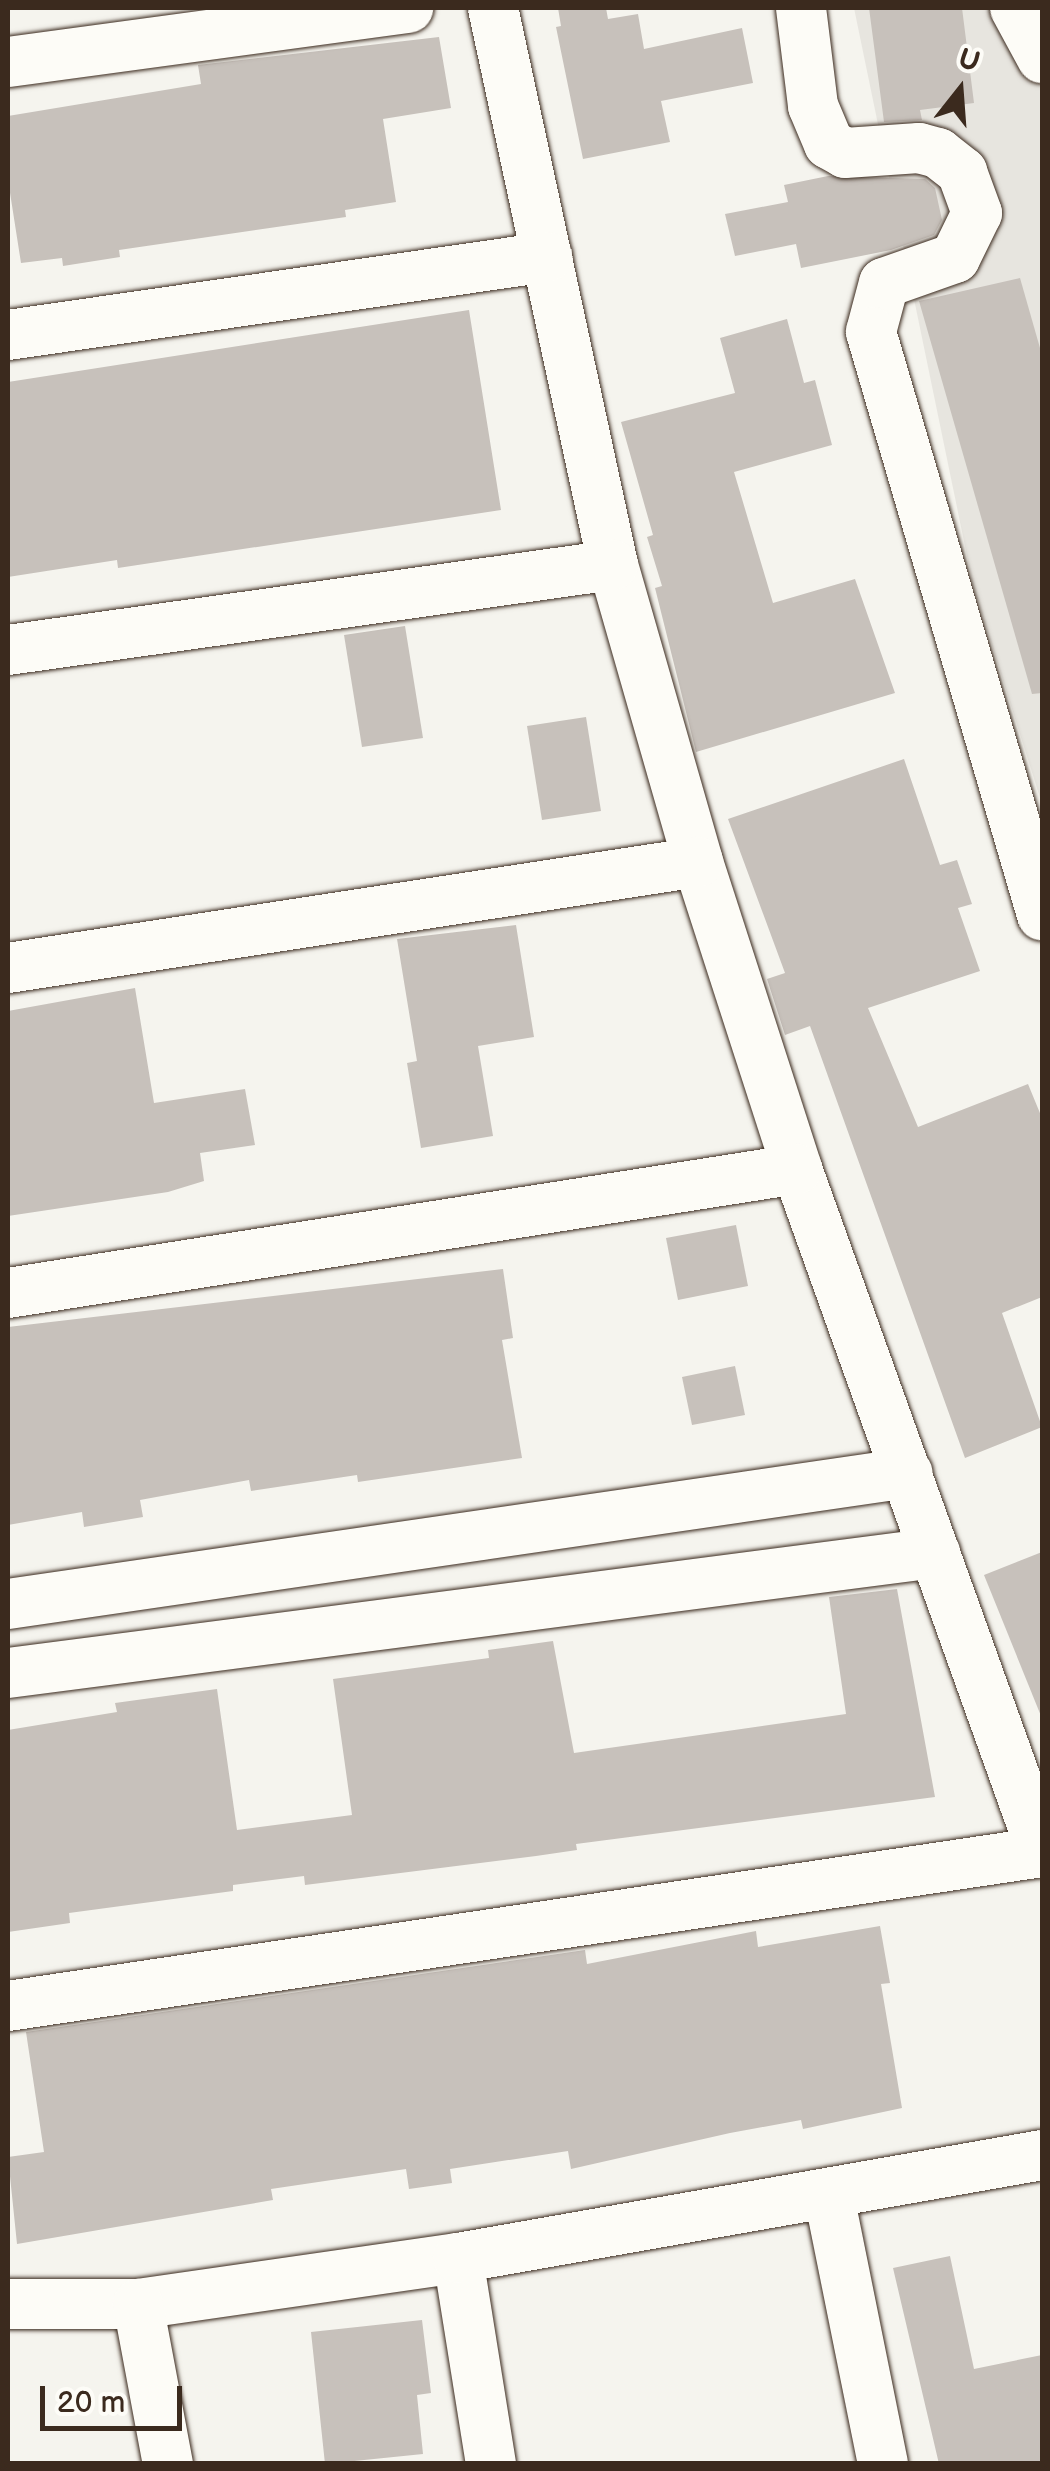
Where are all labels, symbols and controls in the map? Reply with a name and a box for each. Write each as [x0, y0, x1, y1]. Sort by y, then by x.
north arrow [910, 40, 1010, 140]
text: U [955, 42, 983, 80]
scale bar [45, 2366, 188, 2428]
text: 20 m [57, 2385, 125, 2421]

